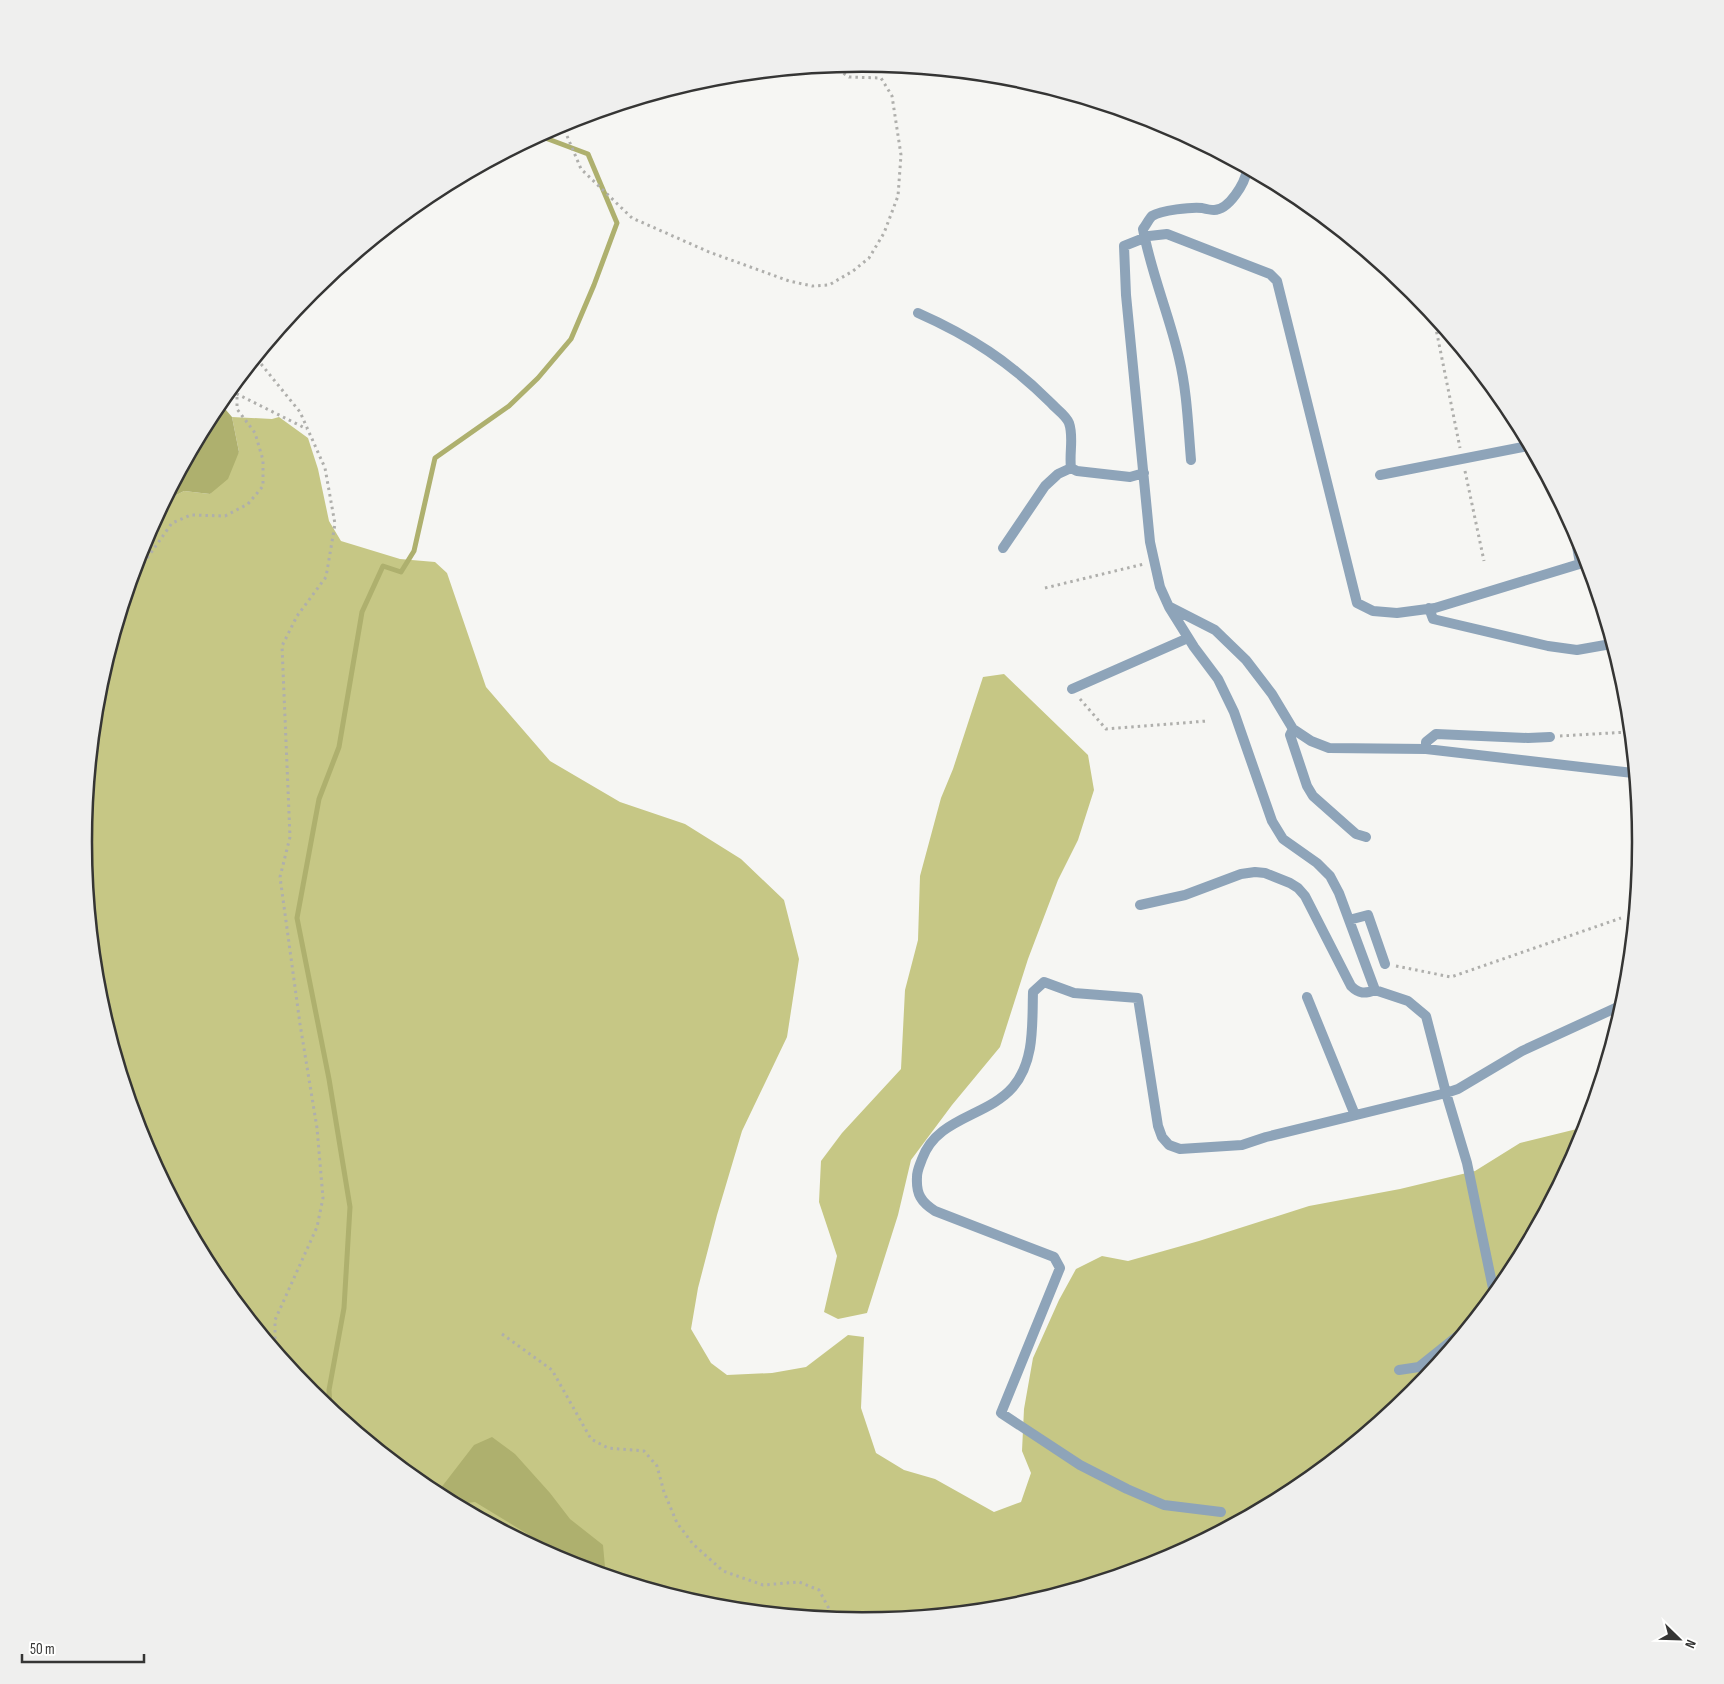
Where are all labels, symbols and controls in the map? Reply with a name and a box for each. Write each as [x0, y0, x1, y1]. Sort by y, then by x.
north arrow [1654, 1614, 1704, 1664]
scale bar [22, 1632, 145, 1664]
text: N [1681, 1637, 1700, 1651]
text: 50 m [30, 1640, 55, 1659]

